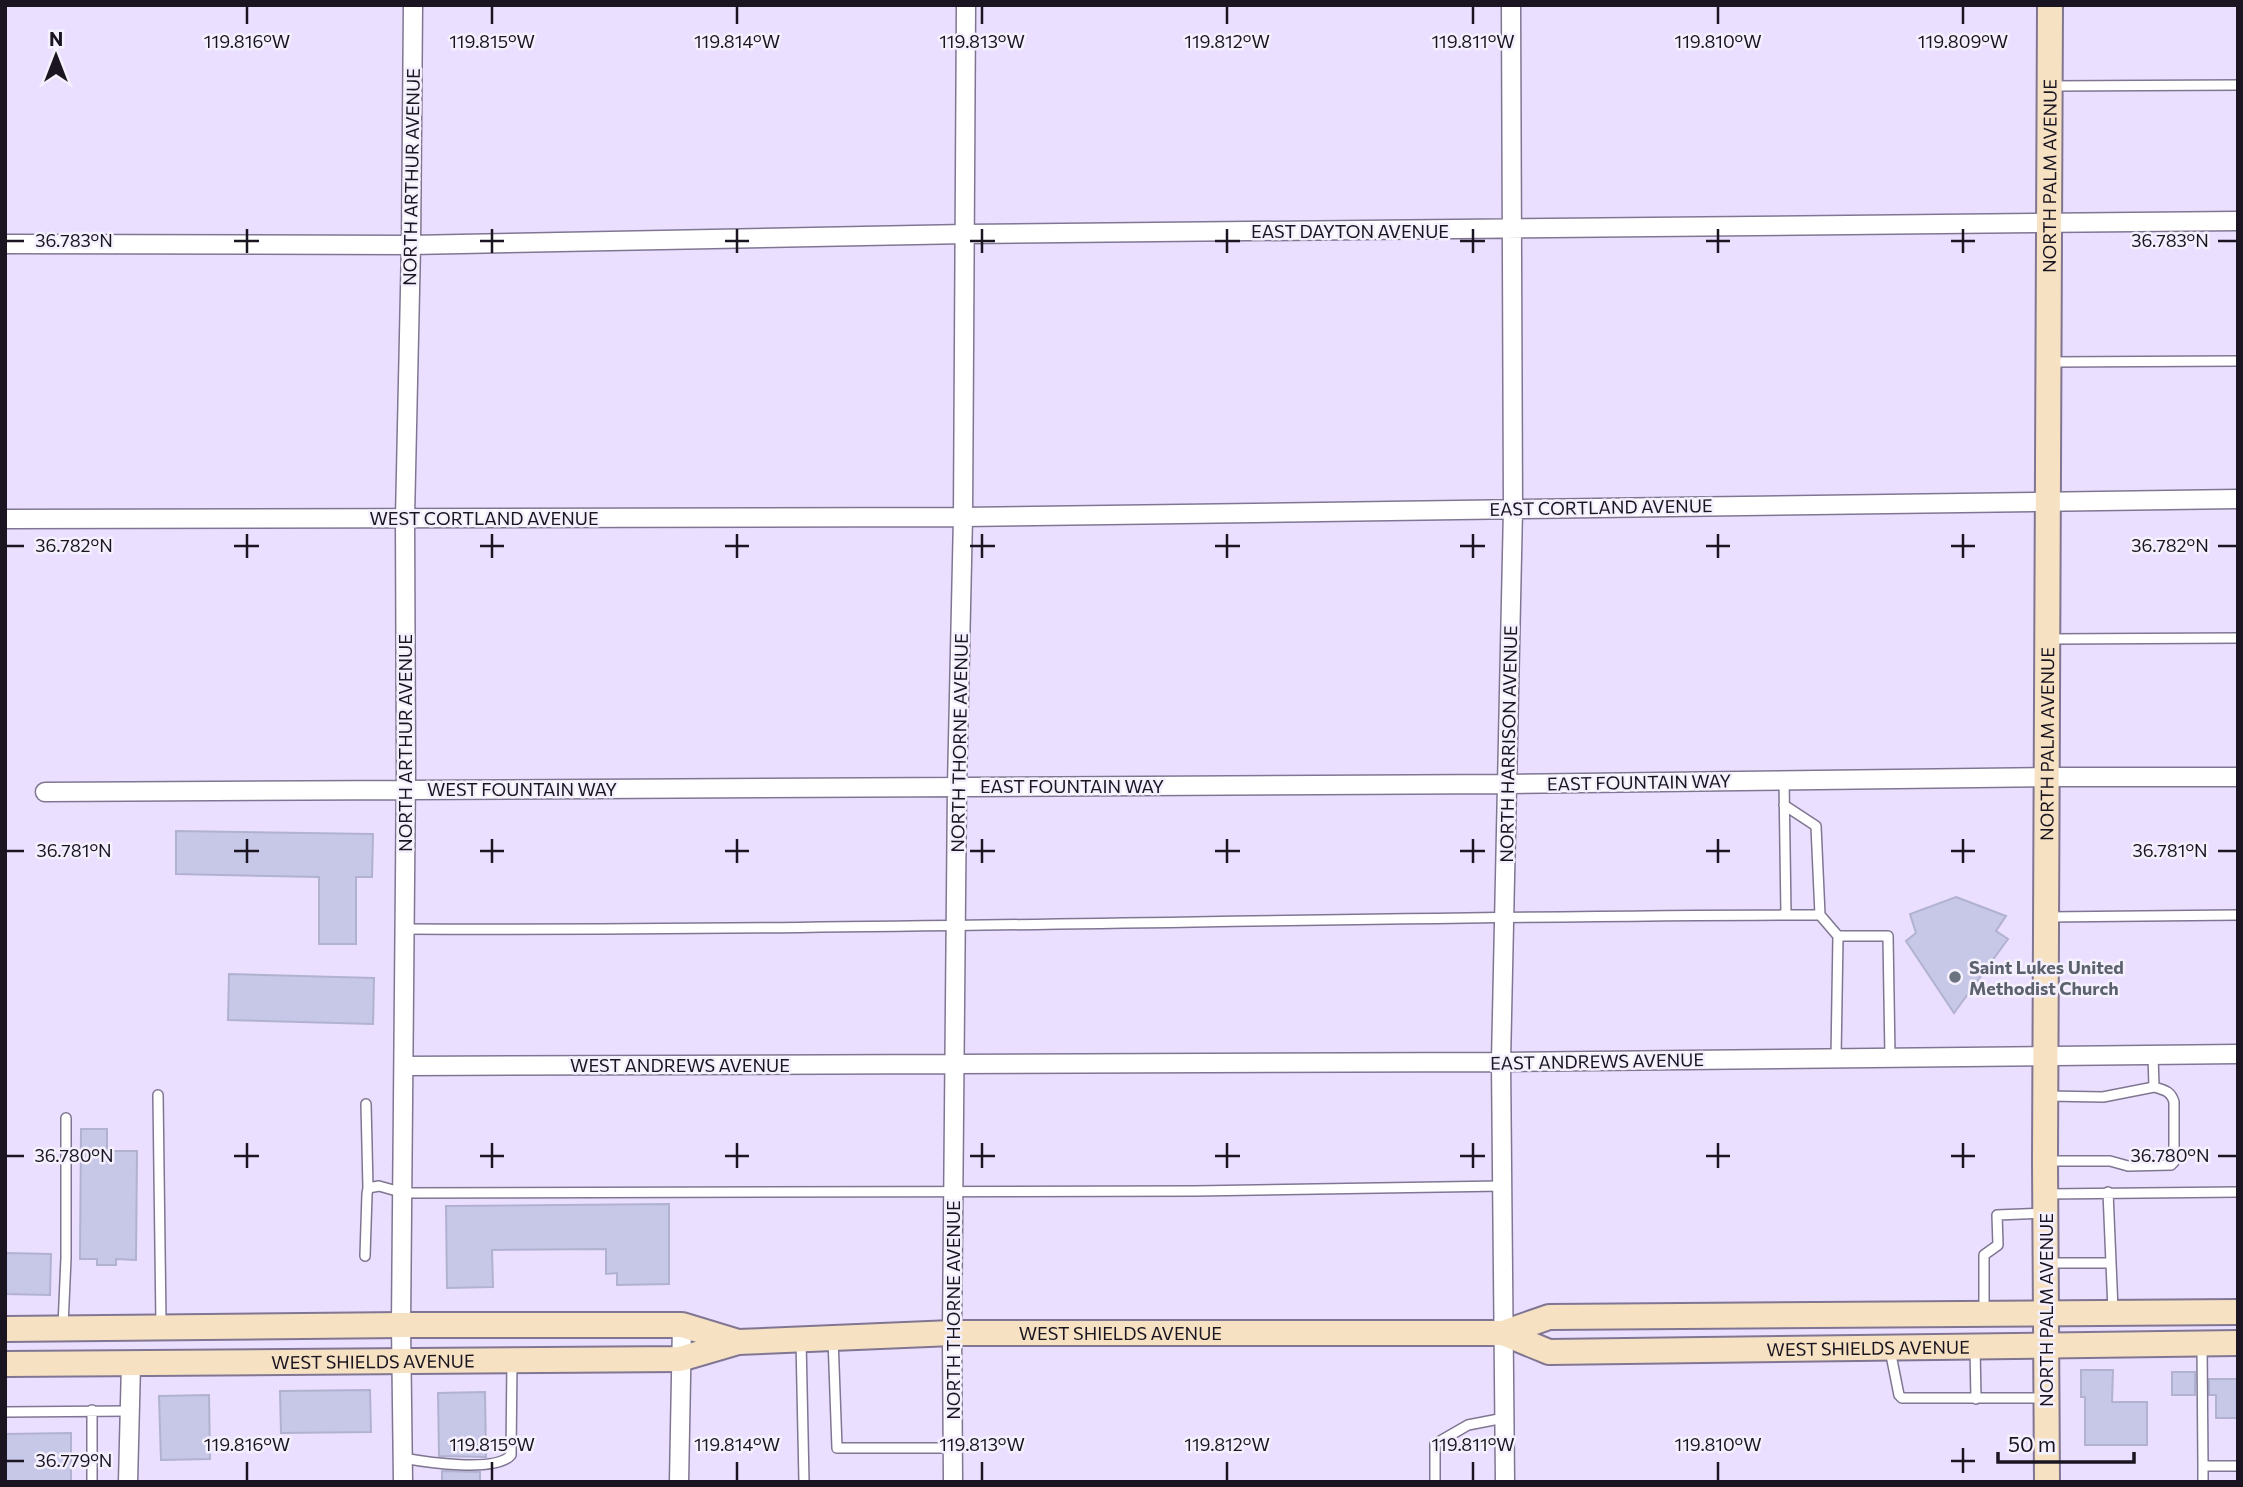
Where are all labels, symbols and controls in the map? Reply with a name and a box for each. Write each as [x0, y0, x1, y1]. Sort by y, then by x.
north arrow [21, 21, 91, 91]
text: N [49, 27, 63, 50]
text: 119.816°W [204, 30, 290, 52]
text: 119.815°W [449, 30, 535, 52]
text: 119.814°W [694, 30, 780, 52]
text: 119.813°W [939, 30, 1025, 52]
text: 119.812°W [1184, 30, 1270, 52]
text: 119.811°W [1431, 30, 1515, 52]
text: 119.810°W [1674, 30, 1762, 52]
text: 119.809°W [1918, 30, 2008, 52]
street label: NORTH ARTHUR AVENUE [398, 68, 424, 286]
street label: NORTH PALM AVENUE [2038, 79, 2061, 273]
street label: EAST DAYTON AVENUE [1251, 220, 1449, 242]
text: 36.783°N [35, 229, 113, 251]
text: 36.783°N [2131, 229, 2209, 251]
street label: EAST CORTLAND AVENUE [1489, 494, 1713, 520]
street label: WEST CORTLAND AVENUE [369, 507, 599, 529]
text: 36.782°N [35, 534, 113, 556]
text: 36.782°N [2131, 534, 2209, 556]
street label: NORTH HARRISON AVENUE [1495, 625, 1521, 863]
street label: NORTH THORNE AVENUE [946, 633, 972, 853]
street label: NORTH ARTHUR AVENUE [394, 634, 416, 852]
street label: NORTH PALM AVENUE [2035, 647, 2058, 841]
street label: EAST FOUNTAIN WAY [1547, 769, 1732, 795]
street label: EAST FOUNTAIN WAY [980, 775, 1164, 797]
street label: WEST FOUNTAIN WAY [427, 778, 617, 800]
text: 36.781°N [36, 839, 112, 861]
text: 36.781°N [2132, 839, 2208, 861]
place label: Saint Lukes United Methodist Church [1969, 956, 2124, 999]
marker: Saint Lukes United Methodist Church [1947, 969, 1963, 985]
street label: EAST ANDREWS AVENUE [1490, 1048, 1704, 1074]
street label: WEST ANDREWS AVENUE [570, 1054, 790, 1076]
text: 36.780°N [34, 1144, 114, 1166]
text: 36.780°N [2130, 1144, 2210, 1166]
street label: NORTH THORNE AVENUE [942, 1200, 964, 1420]
street label: NORTH PALM AVENUE [2035, 1213, 2057, 1407]
street label: WEST SHIELDS AVENUE [1019, 1322, 1222, 1344]
street label: WEST SHIELDS AVENUE [1766, 1336, 1970, 1360]
street label: WEST SHIELDS AVENUE [271, 1350, 475, 1373]
scale bar [1998, 1420, 2134, 1464]
text: 50 m [2008, 1431, 2056, 1456]
text: 119.816°W [204, 1433, 290, 1455]
text: 119.815°W [449, 1433, 535, 1455]
text: 119.814°W [694, 1433, 780, 1455]
text: 119.813°W [939, 1433, 1025, 1455]
text: 119.812°W [1184, 1433, 1270, 1455]
text: 119.811°W [1431, 1433, 1515, 1455]
text: 119.810°W [1674, 1433, 1762, 1455]
text: 36.779°N [36, 1449, 112, 1471]

